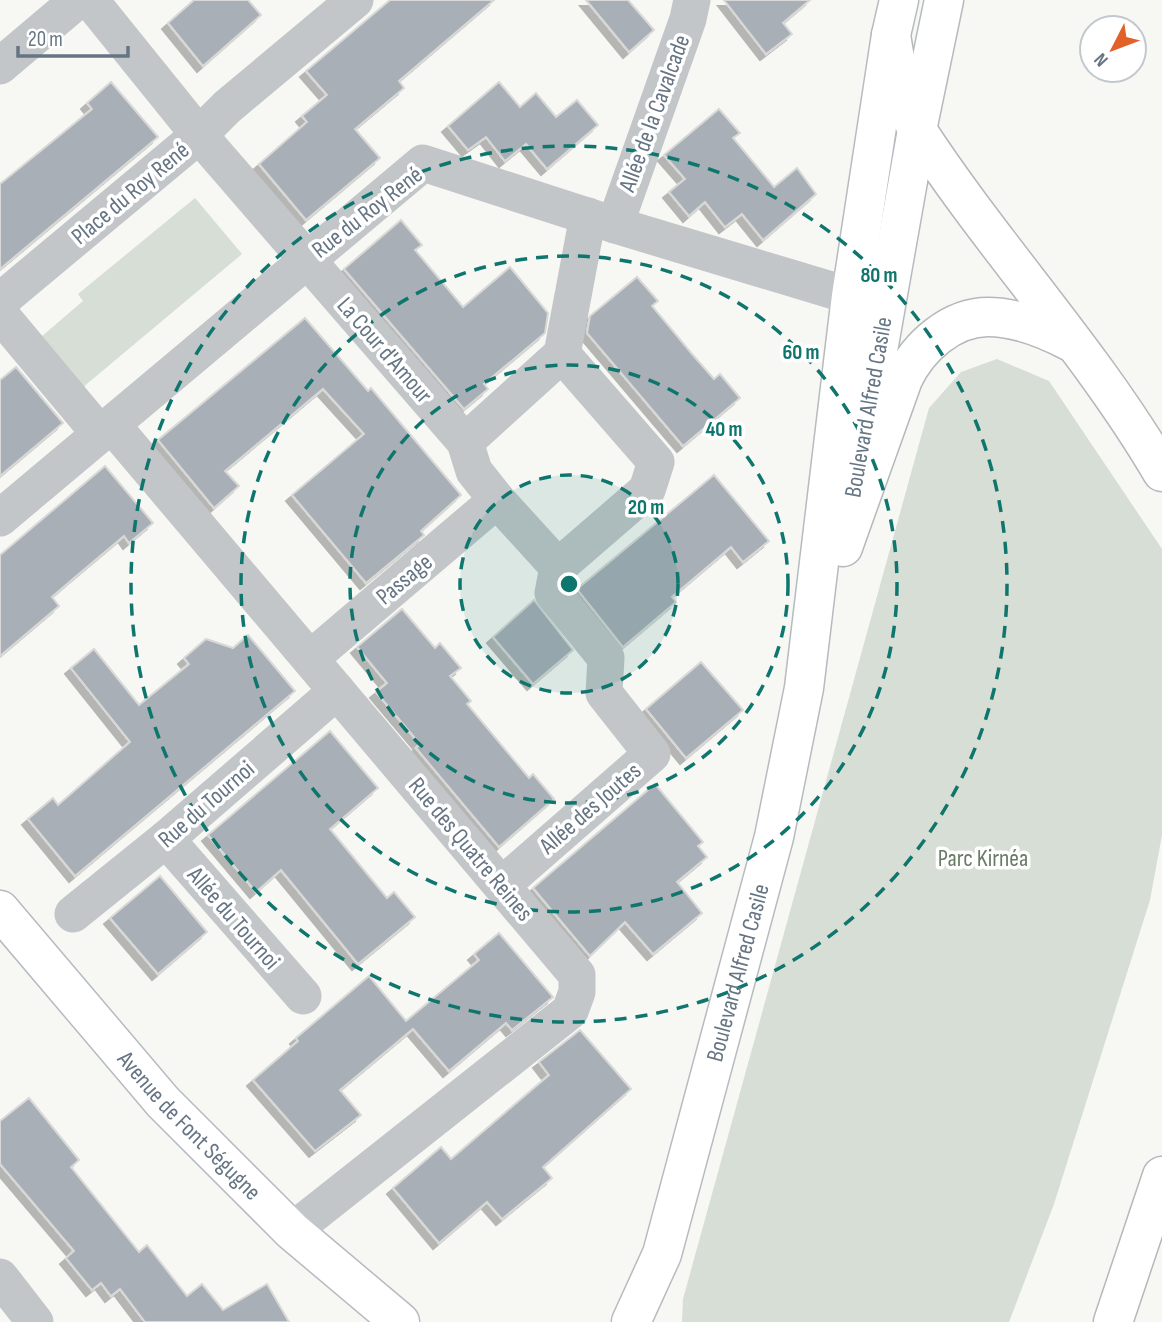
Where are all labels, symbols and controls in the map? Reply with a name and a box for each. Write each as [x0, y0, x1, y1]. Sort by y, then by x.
scale bar [18, 14, 128, 58]
north arrow [1078, 14, 1148, 84]
text: 20 m [28, 27, 63, 52]
street label: Allée de la Cavalcade [612, 31, 696, 196]
text: N [1090, 48, 1113, 71]
street label: Place du Roy René [66, 136, 195, 251]
street label: Rue du Roy René [306, 160, 428, 265]
text: 80 m [860, 263, 898, 288]
street label: La Cour d'Amour [331, 291, 439, 409]
street label: Boulevard Alfred Casile [838, 315, 899, 500]
text: 60 m [782, 340, 820, 365]
text: 40 m [706, 417, 742, 442]
text: 20 m [628, 495, 664, 520]
street label: Passage [370, 548, 438, 611]
centre of rings [557, 572, 581, 596]
street label: Rue du Tournoi [152, 755, 260, 854]
street label: Allée des Joutes [533, 756, 647, 861]
street label: Rue des Quatre Reines [402, 772, 539, 927]
park label: Parc Kirnéa [938, 844, 1028, 873]
street label: Allée du Tournoi [181, 860, 286, 975]
street label: Boulevard Alfred Casile [700, 881, 776, 1065]
street label: Avenue de Font Ségugne [110, 1044, 267, 1207]

